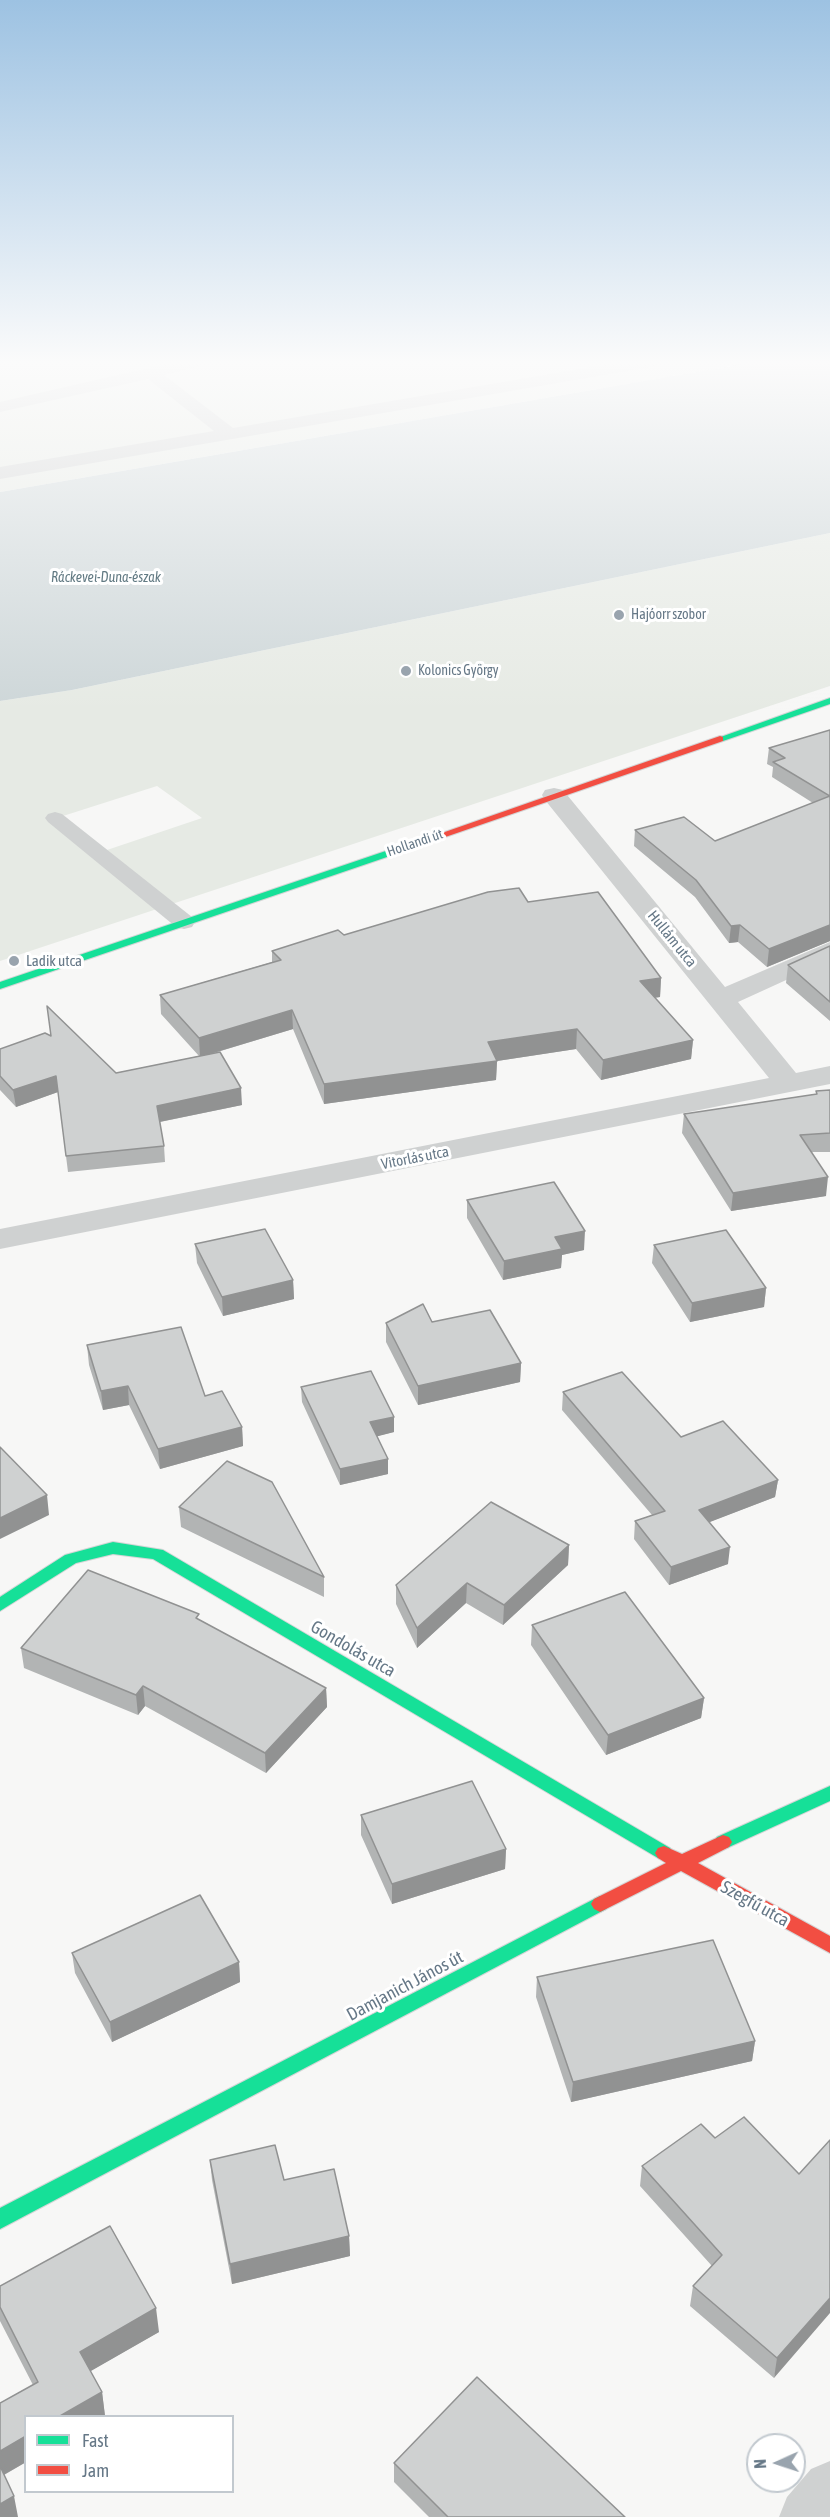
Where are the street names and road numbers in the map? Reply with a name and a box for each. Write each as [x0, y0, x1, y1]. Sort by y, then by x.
street label: Hollandi út [385, 826, 445, 860]
street label: Hullám utca [644, 907, 700, 971]
street label: Vitorlás utca [380, 1143, 450, 1173]
street label: Gondolás utca [307, 1616, 399, 1682]
street label: Szegfű utca [717, 1876, 793, 1932]
street label: Damjanich János út [343, 1946, 467, 2026]

